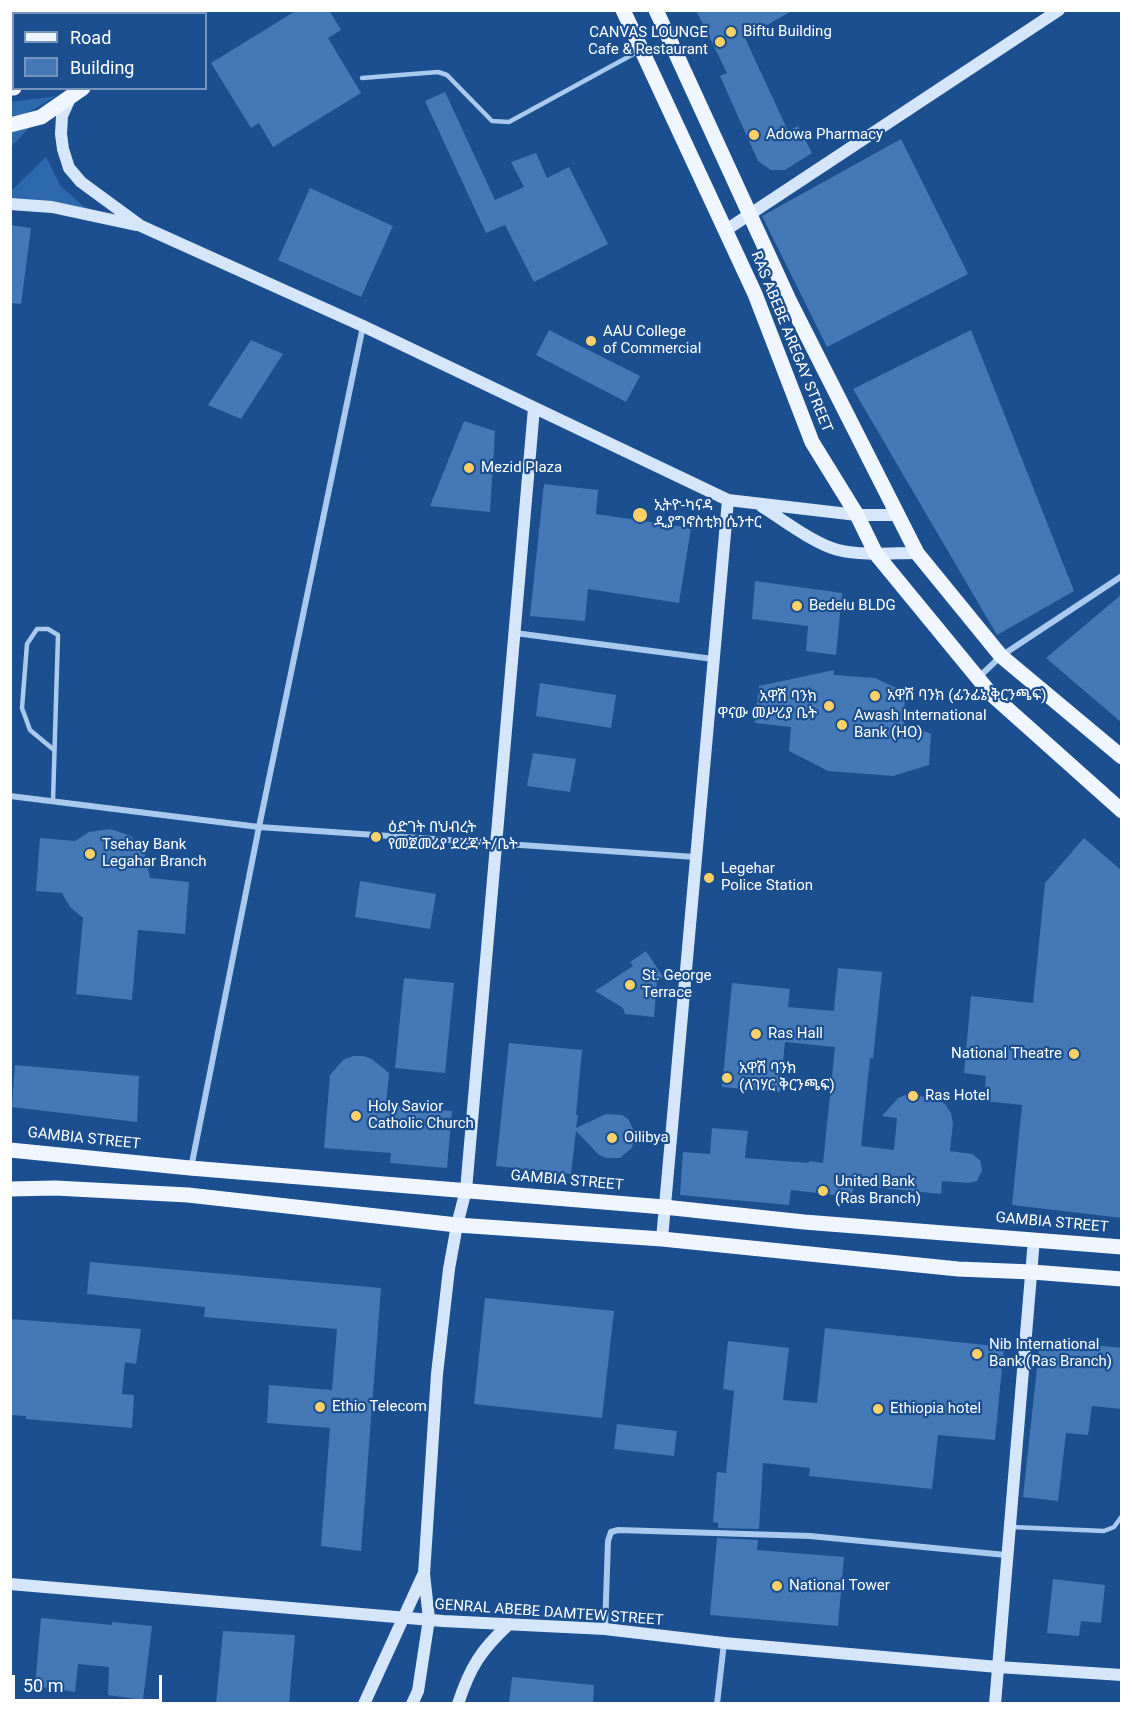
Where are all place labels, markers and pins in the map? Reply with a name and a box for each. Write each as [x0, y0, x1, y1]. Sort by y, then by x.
place label: Biftu Building [743, 23, 832, 41]
place label: CANVAS LOUNGE Cafe & Restaurant [588, 24, 708, 59]
marker: Biftu Building [724, 25, 738, 39]
marker: CANVAS LOUNGE Cafe & Restaurant [713, 35, 727, 49]
place label: Adowa Pharmacy [766, 126, 883, 144]
marker: Adowa Pharmacy [747, 128, 761, 142]
place label: AAU College of Commercial [603, 323, 701, 358]
marker: AAU College of Commercial [584, 334, 598, 348]
place label: Mezid Plaza [481, 459, 562, 477]
marker: Mezid Plaza [462, 461, 476, 475]
place label: ኢትዮ-ካናዳ ዲያግኖስቲክ ሴንተር [654, 497, 761, 532]
marker: ኢትዮ-ካናዳ ዲያግኖስቲክ ሴንተር [631, 506, 649, 524]
place label: Bedelu BLDG [809, 597, 896, 615]
marker: Bedelu BLDG [790, 599, 804, 613]
place label: አዋሽ ባንክ (ፊንፊኔ ቅርንጫፍ) [887, 687, 1046, 705]
place label: አዋሽ ባንክ ዋናው መሥሪያ ቤት [718, 688, 817, 723]
marker: አዋሽ ባንክ (ፊንፊኔ ቅርንጫፍ) [868, 689, 882, 703]
marker: አዋሽ ባንክ ዋናው መሥሪያ ቤት [822, 699, 836, 713]
place label: Awash International Bank (HO) [854, 707, 987, 742]
marker: Awash International Bank (HO) [835, 718, 849, 732]
place label: ዕድገት በህብረት የመጀመሪያ ደረጃ ት/ቤት [388, 819, 518, 854]
marker: ዕድገት በህብረት የመጀመሪያ ደረጃ ት/ቤት [369, 830, 383, 844]
place label: Tsehay Bank Legahar Branch [102, 836, 207, 871]
marker: Tsehay Bank Legahar Branch [83, 847, 97, 861]
place label: Legehar Police Station [721, 860, 813, 895]
marker: Legehar Police Station [702, 871, 716, 885]
place label: St. George Terrace [642, 967, 712, 1002]
marker: St. George Terrace [623, 978, 637, 992]
place label: Ras Hall [768, 1025, 823, 1043]
marker: Ras Hall [749, 1027, 763, 1041]
place label: National Theatre [951, 1045, 1062, 1063]
marker: National Theatre [1067, 1047, 1081, 1061]
place label: አዋሽ ባንክ (ለገሃር ቅርንጫፍ) [739, 1060, 835, 1095]
marker: አዋሽ ባንክ (ለገሃር ቅርንጫፍ) [720, 1071, 734, 1085]
place label: Ras Hotel [925, 1087, 990, 1105]
marker: Ras Hotel [906, 1089, 920, 1103]
place label: Holy Savior Catholic Church [368, 1098, 474, 1133]
marker: Holy Savior Catholic Church [349, 1109, 363, 1123]
place label: Oilibya [624, 1129, 669, 1147]
marker: Oilibya [605, 1131, 619, 1145]
place label: United Bank (Ras Branch) [835, 1173, 921, 1208]
marker: United Bank (Ras Branch) [816, 1184, 830, 1198]
place label: Nib International Bank (Ras Branch) [989, 1336, 1112, 1371]
marker: Nib International Bank (Ras Branch) [970, 1347, 984, 1361]
place label: Ethio Telecom [332, 1398, 427, 1416]
marker: Ethio Telecom [313, 1400, 327, 1414]
place label: Ethiopia hotel [890, 1400, 981, 1418]
marker: Ethiopia hotel [871, 1402, 885, 1416]
place label: National Tower [789, 1577, 890, 1595]
marker: National Tower [770, 1579, 784, 1593]

